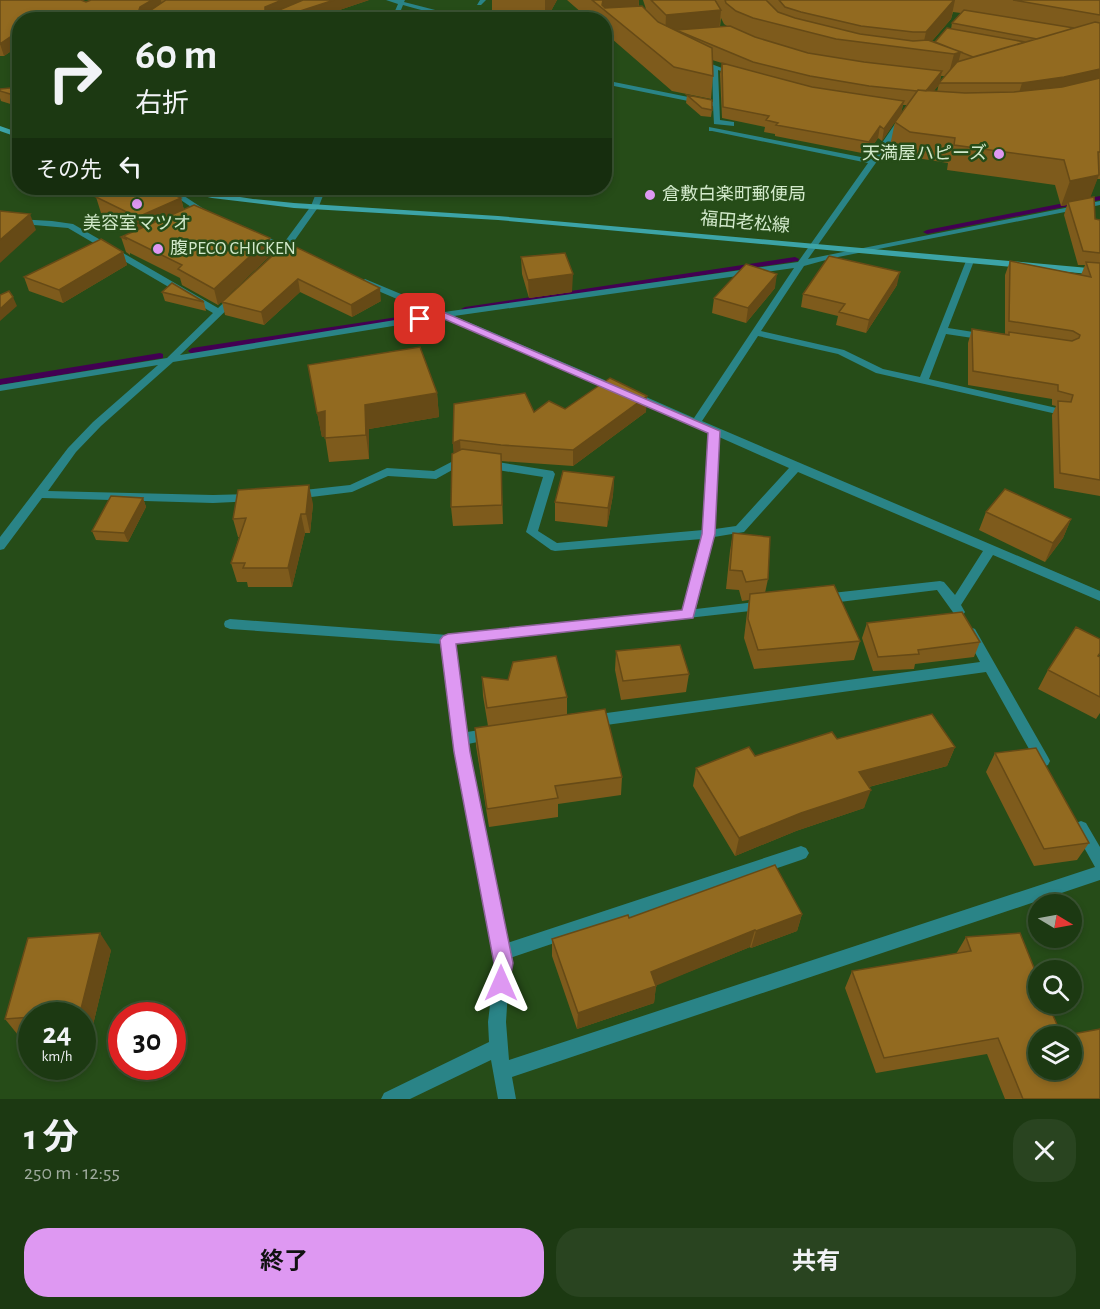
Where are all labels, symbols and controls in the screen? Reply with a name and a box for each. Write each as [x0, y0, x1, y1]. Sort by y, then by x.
text: 60 m [135, 34, 217, 76]
icon: right [36, 36, 114, 114]
text: 右折 [135, 90, 189, 117]
place label: 天満屋ハピーズ [862, 143, 987, 163]
marker: 天満屋ハピーズ [992, 147, 1006, 161]
icon: left [114, 150, 147, 183]
text: その先 [36, 159, 102, 181]
place label: 倉敷白楽町郵便局 [662, 184, 806, 204]
marker: 倉敷白楽町郵便局 [643, 188, 657, 202]
marker: 美容室マツオ [130, 197, 144, 211]
street label: 福田老松線 [699, 208, 791, 236]
place label: 美容室マツオ [83, 213, 191, 233]
place label: 腹PECO CHICKEN [170, 239, 296, 258]
marker: 腹PECO CHICKEN [151, 242, 165, 256]
pin [394, 293, 445, 344]
icon: arrive [403, 302, 436, 335]
north arrow [1028, 894, 1082, 948]
map controls [1028, 894, 1082, 1080]
position arrow [469, 951, 533, 1015]
button: search [1028, 960, 1082, 1014]
speed limit sign: 30 [108, 1002, 186, 1080]
text: 24 [42, 1019, 72, 1049]
button: layers [1028, 1026, 1082, 1080]
text: km/h [42, 1049, 72, 1064]
button: close [1013, 1119, 1076, 1182]
text: 1 分 [24, 1120, 78, 1156]
text: 250 m · 12:55 [24, 1163, 120, 1183]
button: 終了 [24, 1228, 544, 1297]
button: 共有 [556, 1228, 1076, 1297]

